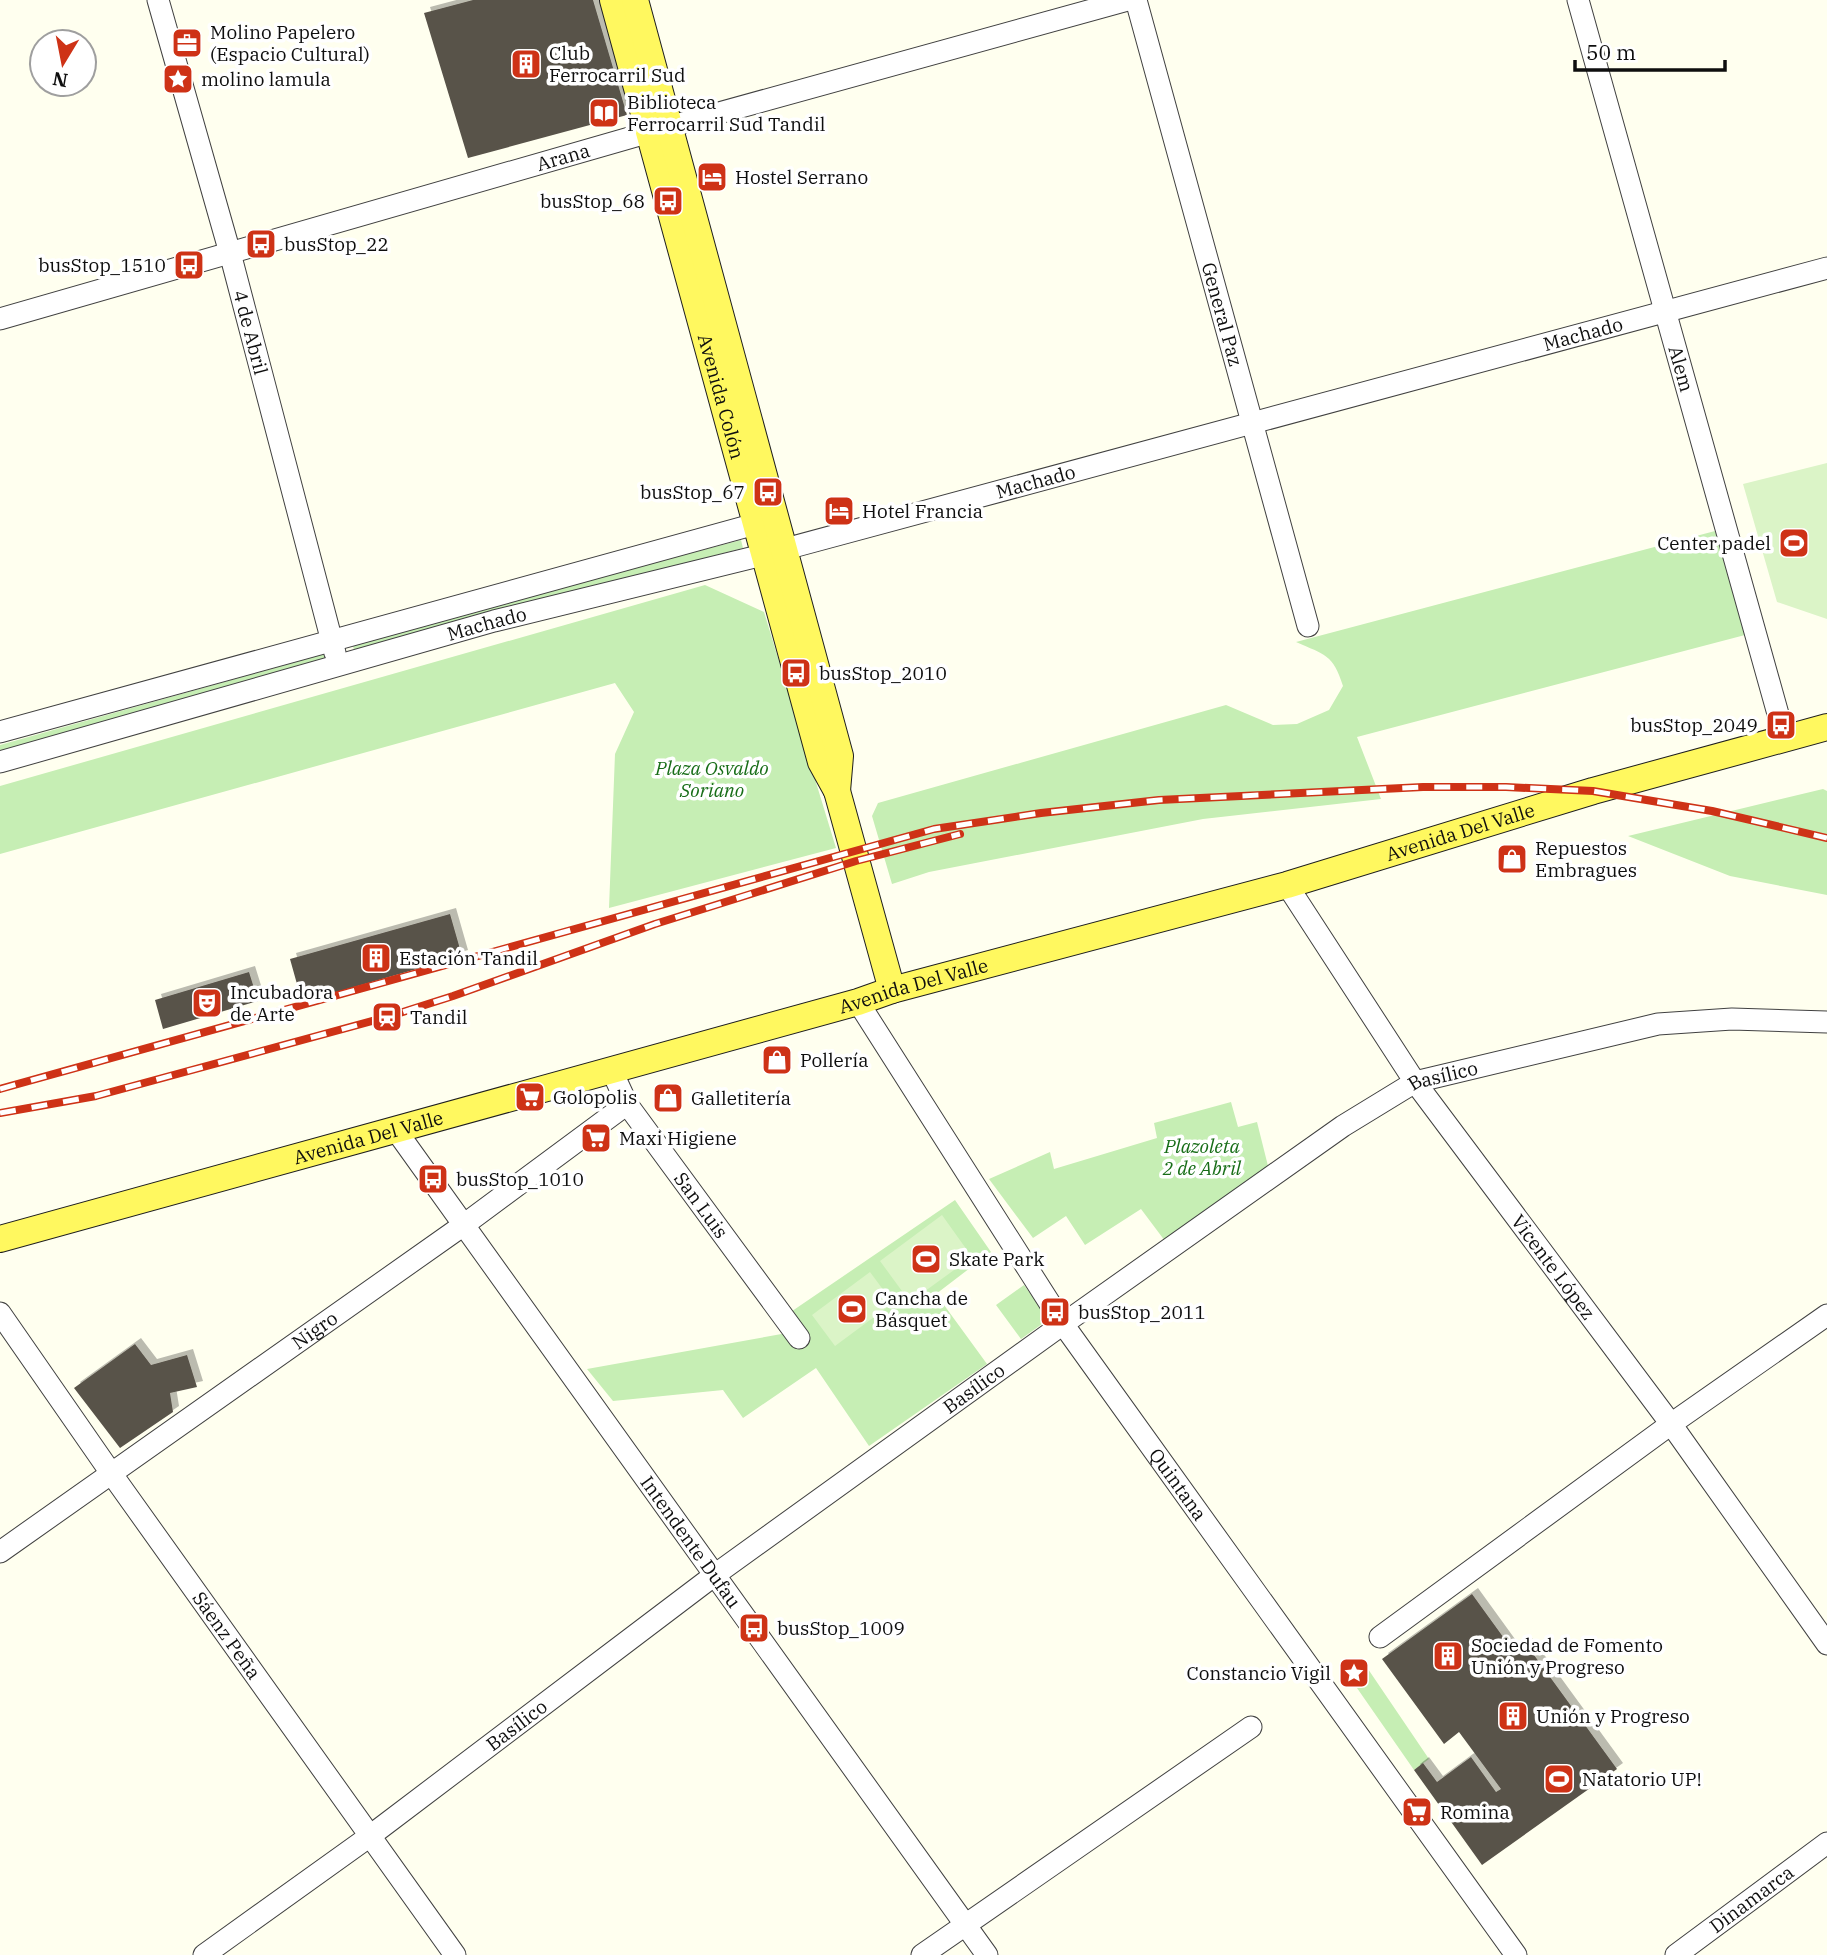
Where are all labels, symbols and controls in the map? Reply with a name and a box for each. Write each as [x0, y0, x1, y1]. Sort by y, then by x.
place label: Molino Papelero (Espacio Cultural) [210, 20, 370, 66]
office icon: Molino Papelero (Espacio Cultural) [170, 26, 204, 60]
north arrow [28, 28, 98, 98]
scale bar [1575, 28, 1726, 72]
text: 50 m [1586, 38, 1636, 66]
place label: Club Ferrocarril Sud [549, 41, 686, 87]
building icon: Club Ferrocarril Sud [509, 47, 543, 81]
place icon: molino lamula [161, 62, 195, 96]
text: N [51, 67, 70, 93]
place label: molino lamula [201, 67, 331, 91]
place label: Biblioteca Ferrocarril Sud Tandil [627, 90, 826, 136]
library icon: Biblioteca Ferrocarril Sud Tandil [587, 96, 621, 130]
street label: Arana [534, 138, 593, 176]
hotel icon: Hostel Serrano [695, 160, 729, 194]
place label: Hostel Serrano [735, 165, 868, 189]
bus stop icon: busStop_68 [651, 184, 685, 218]
place label: busStop_68 [540, 189, 645, 213]
bus stop icon: busStop_22 [244, 227, 278, 261]
place label: busStop_22 [284, 232, 389, 256]
bus stop icon: busStop_1510 [172, 248, 206, 282]
place label: busStop_1510 [38, 253, 166, 277]
street label: General Paz [1197, 260, 1248, 369]
street label: 4 de Abril [228, 287, 273, 377]
street label: Machado [1541, 312, 1625, 356]
street label: Avenida Colón [693, 331, 750, 462]
street label: Alem [1663, 343, 1699, 395]
street label: Machado [993, 459, 1078, 504]
bus stop icon: busStop_67 [751, 475, 785, 509]
place label: busStop_67 [640, 480, 745, 504]
hotel icon: Hotel Francia [822, 494, 856, 528]
place label: Hotel Francia [862, 499, 983, 523]
sports icon: Center padel [1777, 526, 1811, 560]
place label: Center padel [1657, 531, 1771, 555]
street label: Machado [444, 602, 529, 646]
bus stop icon: busStop_2010 [779, 656, 813, 690]
place label: busStop_2010 [819, 661, 947, 685]
bus stop icon: busStop_2049 [1764, 708, 1798, 742]
place label: busStop_2049 [1630, 713, 1758, 737]
park label: Plaza Osvaldo Soriano [654, 756, 769, 802]
street label: Avenida Del Valle [1383, 798, 1537, 866]
place label: Repuestos Embragues [1535, 836, 1637, 882]
shop icon: Repuestos Embragues [1495, 842, 1529, 876]
building icon: Estación Tandil [359, 941, 393, 975]
place label: Estación Tandil [399, 946, 538, 970]
street label: Avenida Del Valle [836, 953, 991, 1019]
place label: Incubadora de Arte [230, 980, 333, 1026]
theatre icon: Incubadora de Arte [190, 986, 224, 1020]
station icon: Tandil [370, 1000, 404, 1034]
place label: Tandil [410, 1005, 468, 1029]
shop icon: Pollería [760, 1043, 794, 1077]
place label: Pollería [800, 1048, 869, 1072]
street label: Basílico [1403, 1055, 1480, 1096]
supermarket icon: Golopolis [513, 1080, 547, 1114]
shop icon: Galletitería [651, 1081, 685, 1115]
place label: Golopolis [553, 1085, 637, 1109]
place label: Galletitería [691, 1086, 791, 1110]
street label: Avenida Del Valle [291, 1105, 446, 1169]
supermarket icon: Maxi Higiene [579, 1121, 613, 1155]
place label: Maxi Higiene [619, 1126, 737, 1150]
park label: Plazoleta 2 de Abril [1162, 1134, 1242, 1180]
bus stop icon: busStop_1010 [416, 1162, 450, 1196]
place label: busStop_1010 [456, 1167, 584, 1191]
street label: San Luis [669, 1167, 734, 1243]
street label: Vicente López [1506, 1210, 1601, 1324]
sports icon: Skate Park [909, 1242, 943, 1276]
place label: Skate Park [949, 1247, 1044, 1271]
place label: Cancha de Básquet [875, 1286, 968, 1332]
sports icon: Cancha de Básquet [835, 1292, 869, 1326]
bus stop icon: busStop_2011 [1038, 1295, 1072, 1329]
place label: busStop_2011 [1078, 1300, 1206, 1324]
street label: Nigro [287, 1306, 342, 1354]
street label: Basílico [938, 1358, 1009, 1419]
street label: Quintana [1144, 1443, 1212, 1525]
street label: Intendente Dufau [636, 1471, 746, 1613]
street label: Sáenz Peña [187, 1587, 266, 1684]
bus stop icon: busStop_1009 [737, 1611, 771, 1645]
place label: busStop_1009 [777, 1616, 905, 1640]
place label: Sociedad de Fomento Unión y Progreso [1471, 1633, 1663, 1679]
building icon: Sociedad de Fomento Unión y Progreso [1431, 1639, 1465, 1673]
place icon: Constancio Vigil [1337, 1656, 1371, 1690]
place label: Constancio Vigil [1186, 1661, 1331, 1685]
street label: Basílico [481, 1694, 552, 1756]
building icon: Unión y Progreso [1496, 1699, 1530, 1733]
place label: Unión y Progreso [1536, 1704, 1690, 1728]
sports icon: Natatorio UP! [1542, 1762, 1576, 1796]
place label: Natatorio UP! [1582, 1767, 1702, 1791]
supermarket icon: Romina [1400, 1795, 1434, 1829]
place label: Romina [1440, 1800, 1510, 1824]
street label: Dinamarca [1705, 1860, 1798, 1938]

